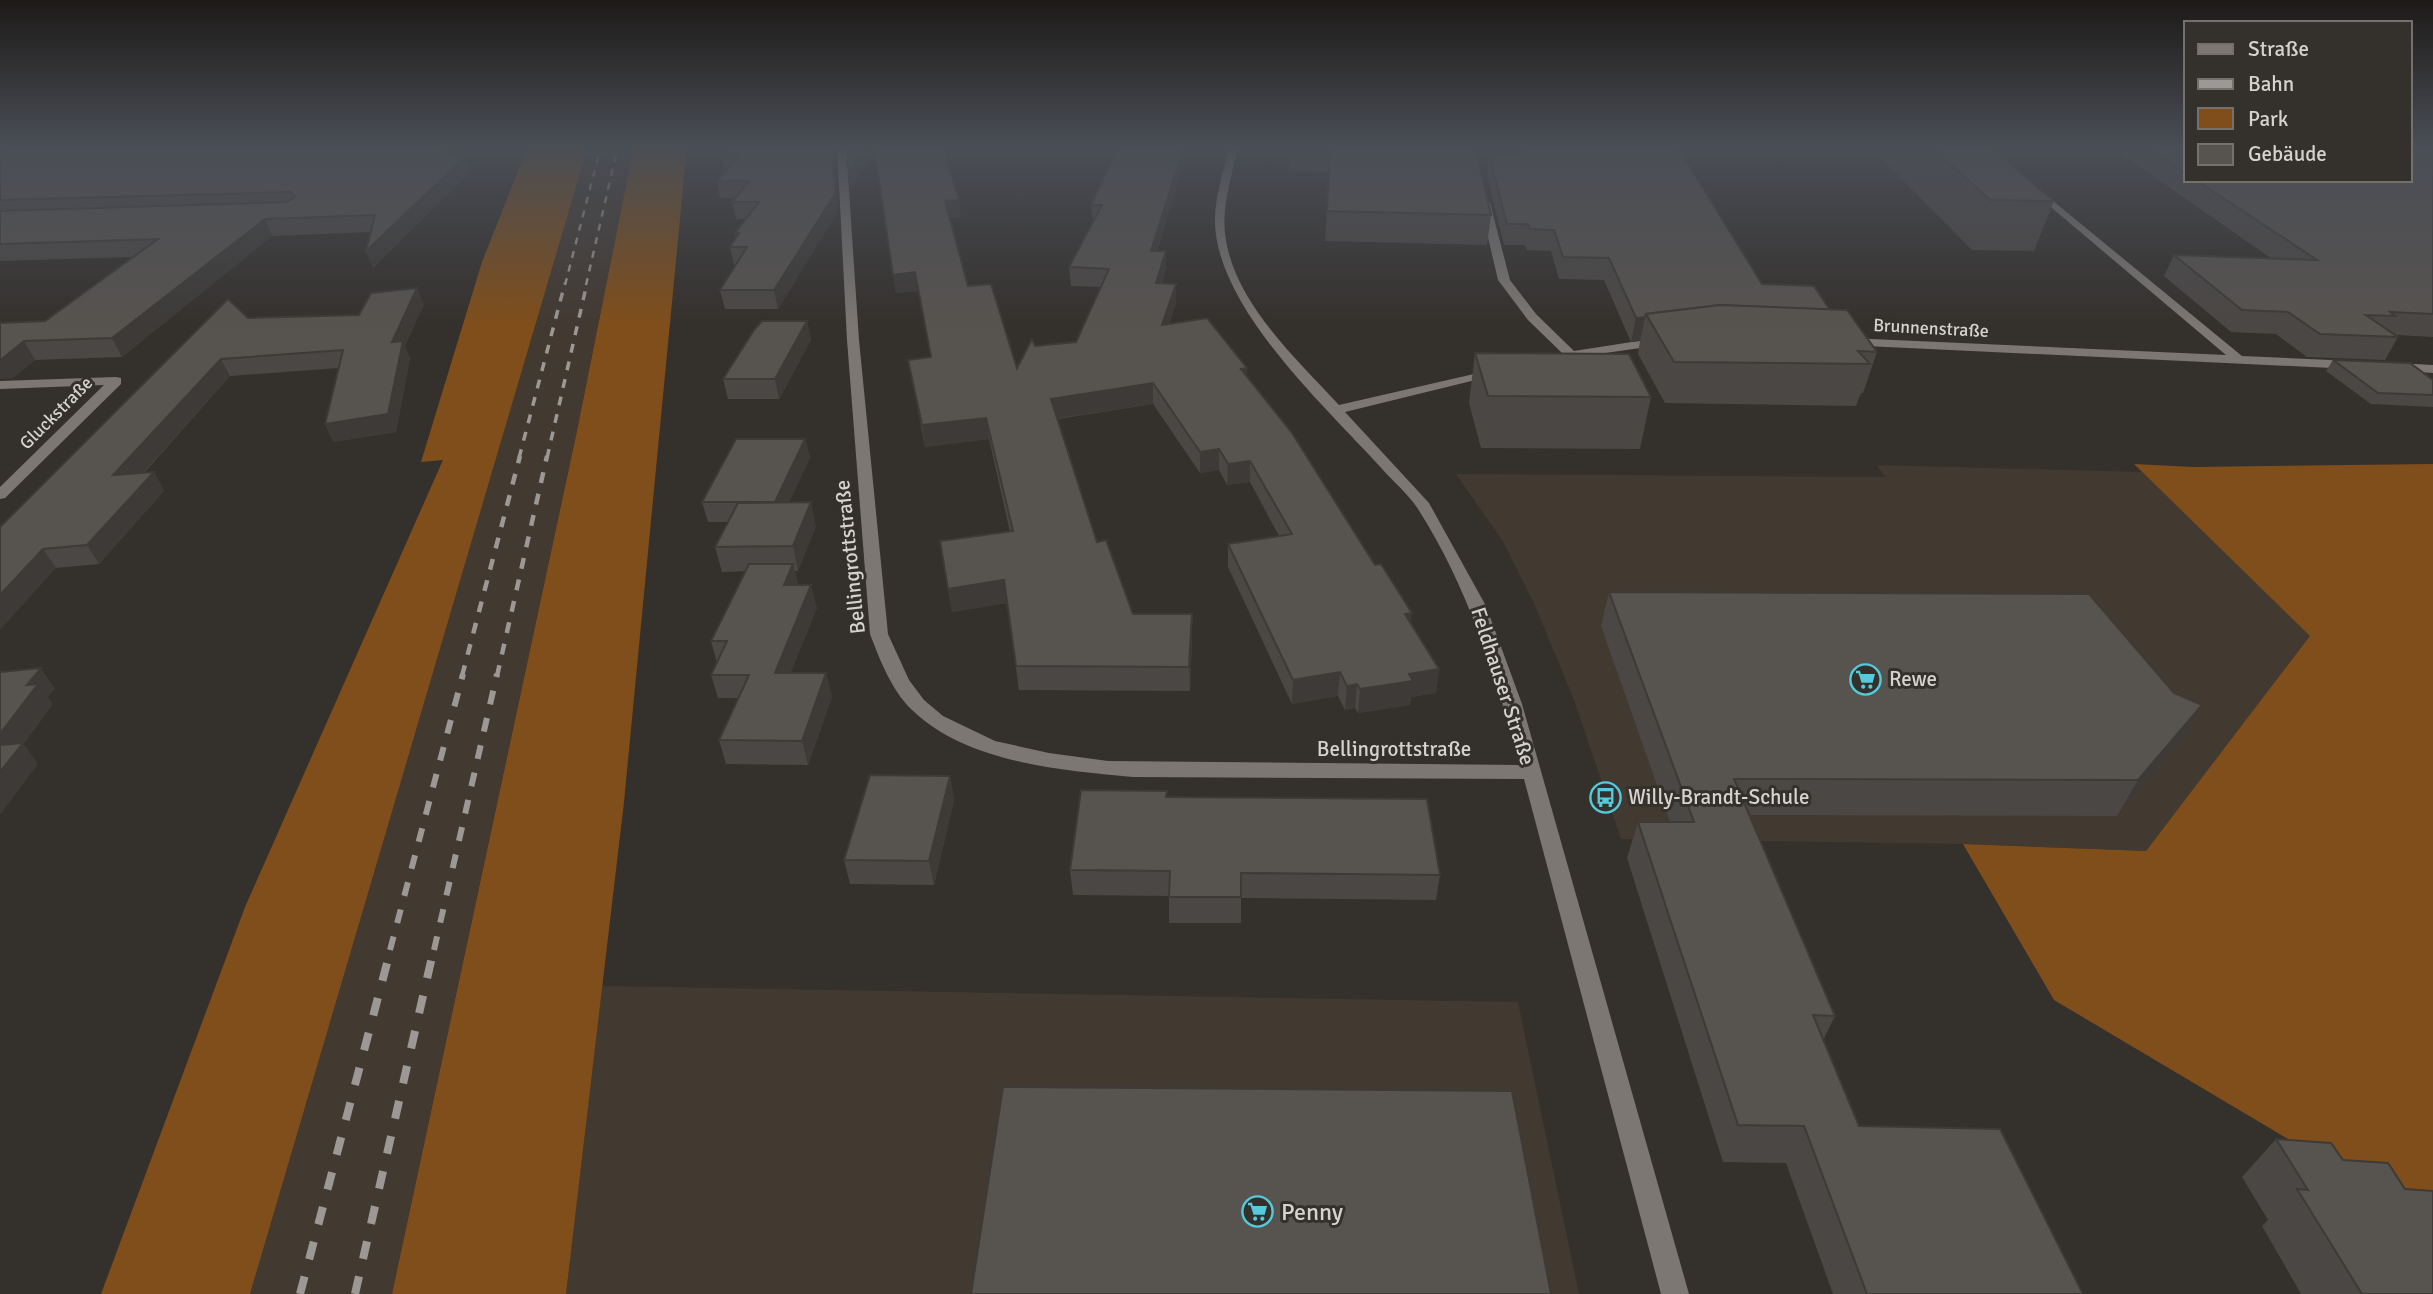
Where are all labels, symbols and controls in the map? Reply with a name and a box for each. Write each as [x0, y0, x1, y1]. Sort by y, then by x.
legend [2184, 21, 2412, 182]
text: Straße [2248, 36, 2309, 62]
text: Bahn [2248, 71, 2294, 97]
text: Park [2248, 106, 2289, 132]
text: Gebäude [2248, 141, 2327, 167]
street label: Brunnenstraße [1873, 314, 1989, 342]
street label: Gluckstraße [15, 372, 97, 454]
street label: Bellingrottstraße [829, 479, 871, 635]
street label: Feldhauser Straße [1465, 604, 1541, 768]
supermarket icon: Rewe [1849, 662, 1883, 696]
place label: Rewe [1889, 666, 1937, 692]
street label: Bellingrottstraße [1317, 736, 1471, 762]
bus stop icon: Willy-Brandt-Schule [1588, 780, 1622, 814]
place label: Willy-Brandt-Schule [1628, 784, 1809, 810]
supermarket icon: Penny [1241, 1195, 1275, 1229]
place label: Penny [1281, 1197, 1343, 1227]

